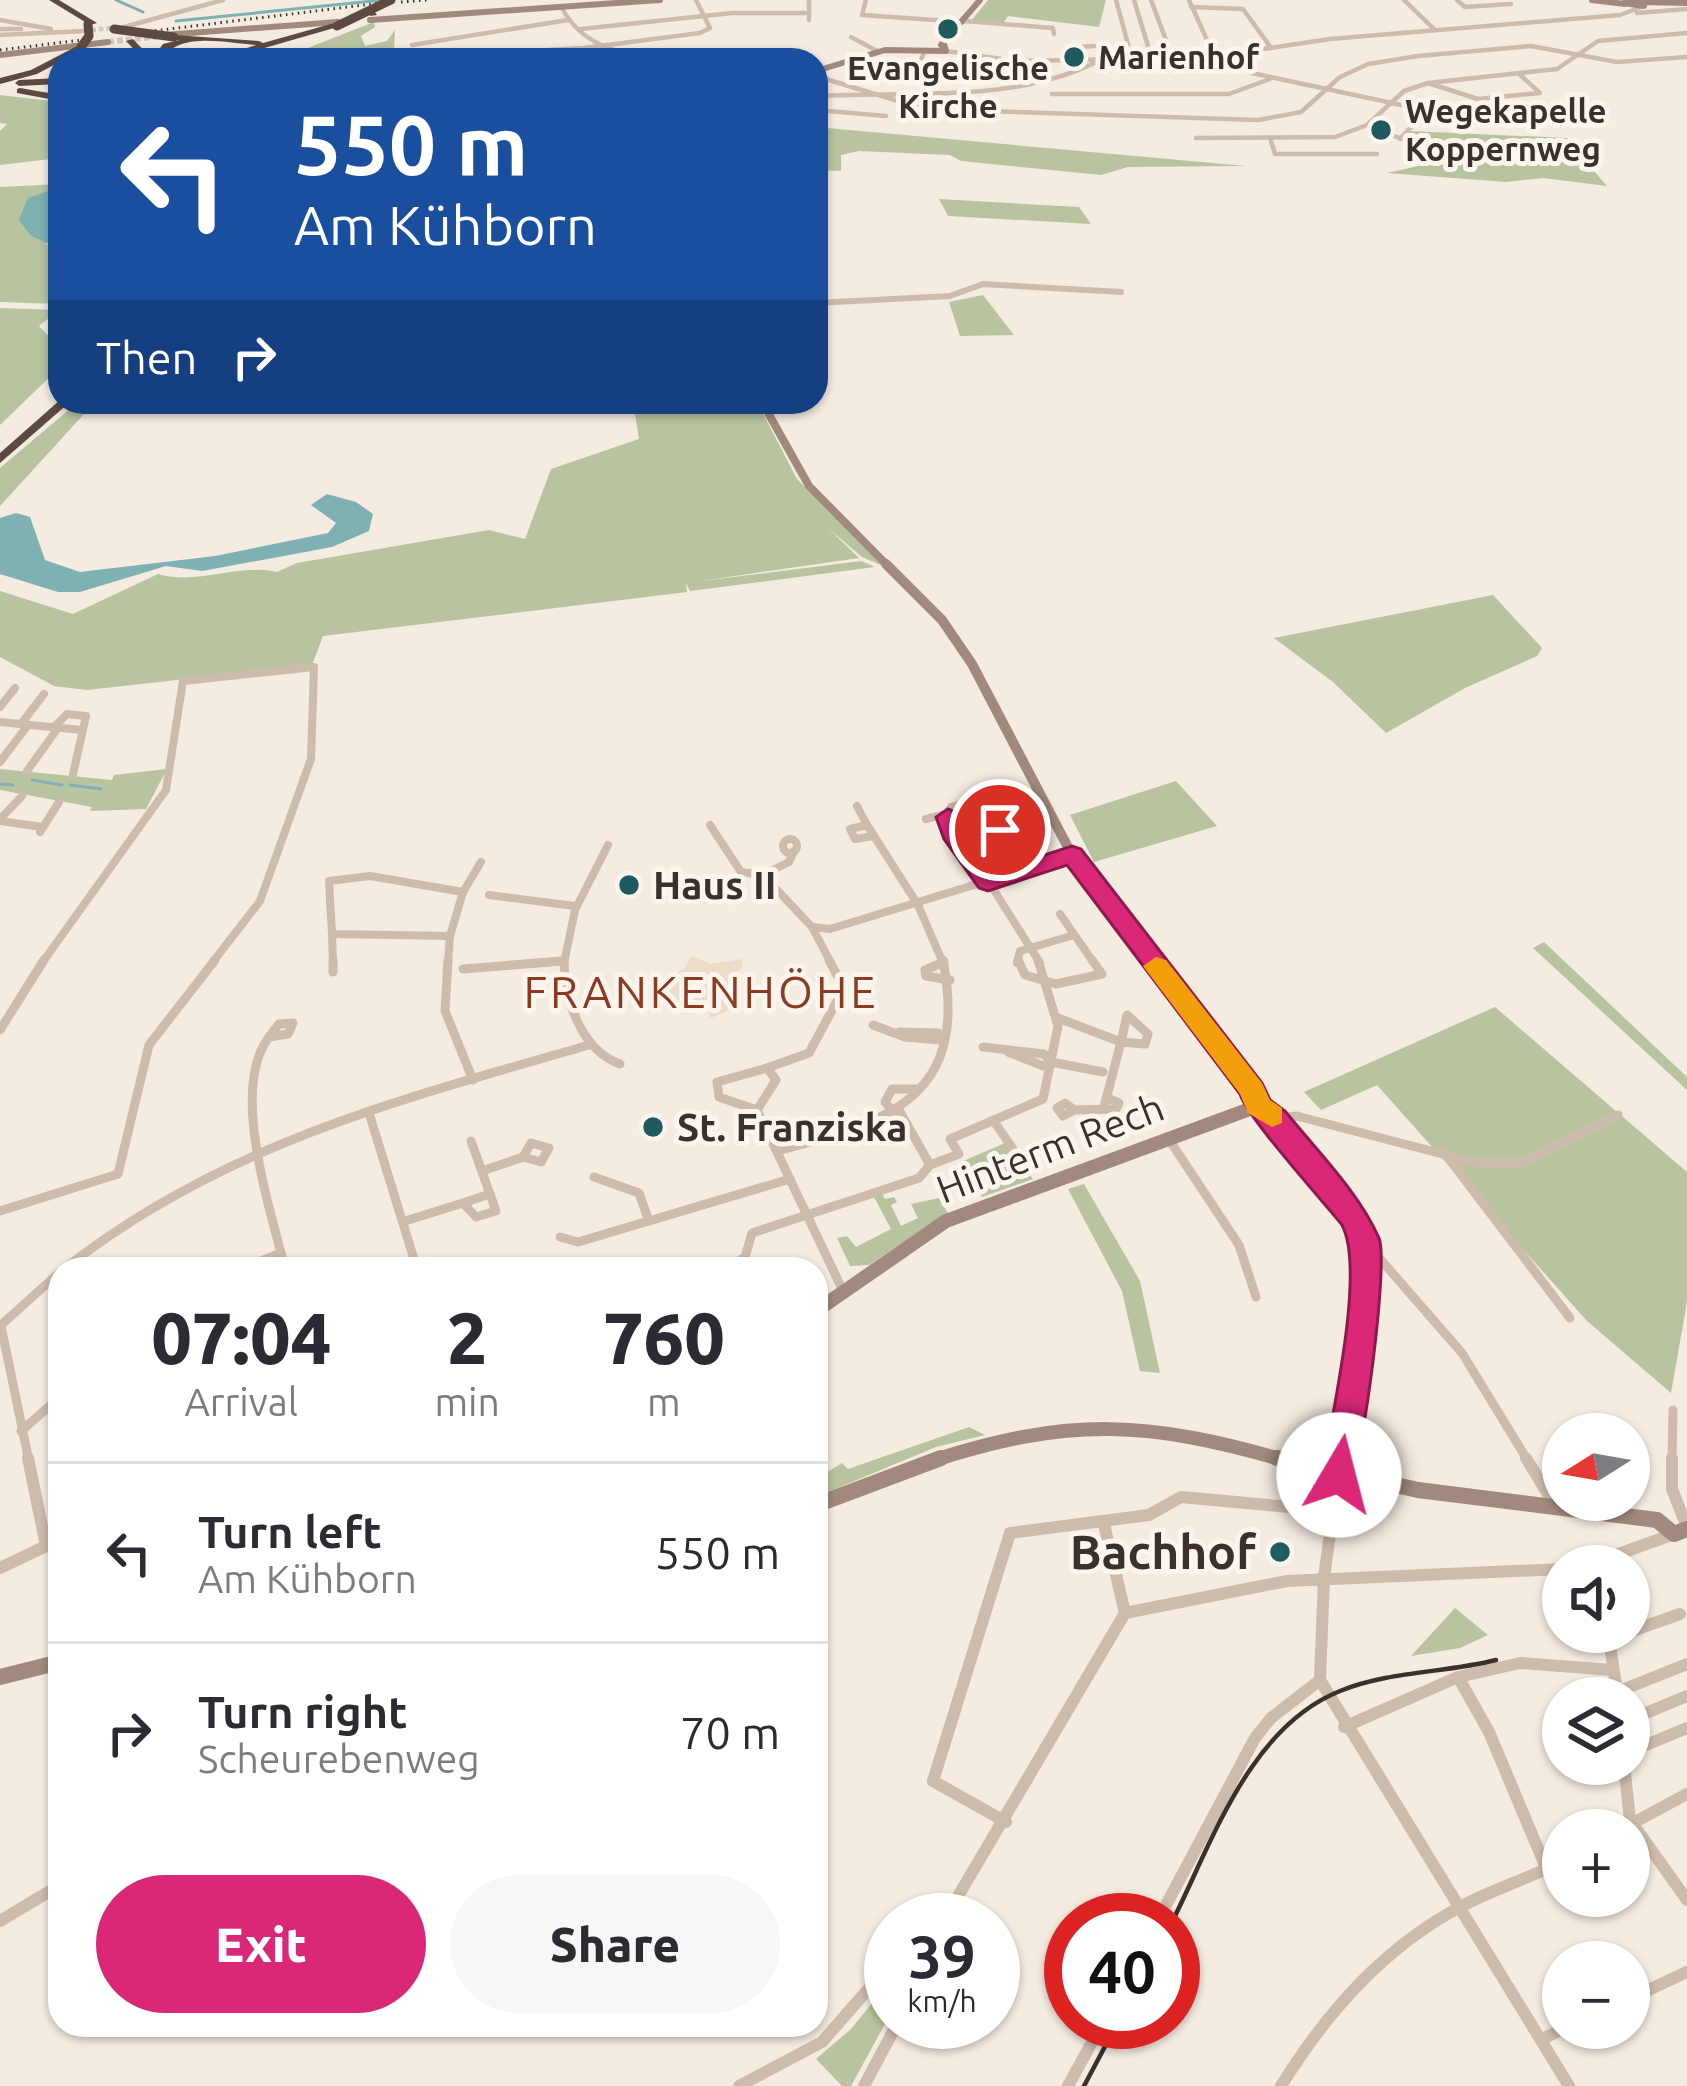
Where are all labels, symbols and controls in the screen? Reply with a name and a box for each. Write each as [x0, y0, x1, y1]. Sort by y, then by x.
marker: Evangelische Kirche [935, 16, 961, 42]
place label: Marienhof [1098, 38, 1260, 75]
marker: Marienhof [1061, 44, 1087, 70]
place label: Evangelische Kirche [847, 49, 1049, 124]
place label: Wegekapelle Koppernweg [1405, 92, 1607, 167]
icon: left [96, 96, 252, 252]
text: 550 m [294, 97, 528, 191]
marker: Wegekapelle Koppernweg [1368, 117, 1394, 143]
text: Am Kühborn [294, 195, 597, 255]
icon: right [221, 324, 287, 390]
text: Then [96, 332, 197, 383]
pin [949, 779, 1051, 881]
icon: arrive [967, 797, 1033, 863]
place label: Haus II [653, 863, 776, 906]
marker: Haus II [616, 872, 642, 898]
district label: FRANKENHÖHE [523, 966, 879, 1017]
street label: Hinterm Rech [930, 1085, 1169, 1210]
place label: St. Franziska [677, 1105, 907, 1148]
marker: St. Franziska [640, 1114, 666, 1140]
text: 07:04 [151, 1297, 331, 1378]
text: 2 [447, 1297, 487, 1378]
text: 760 [603, 1297, 725, 1378]
text: Arrival [184, 1380, 298, 1423]
text: min [434, 1380, 500, 1423]
text: m [647, 1380, 681, 1423]
position arrow [1276, 1412, 1402, 1538]
north arrow [1542, 1413, 1650, 1521]
map controls [1542, 1413, 1650, 2049]
text: Turn left [198, 1506, 382, 1557]
icon: left [96, 1520, 162, 1586]
place label: Bachhof [1070, 1524, 1257, 1578]
text: 550 m [655, 1527, 780, 1578]
marker: Bachhof [1267, 1539, 1293, 1565]
button: sound [1542, 1545, 1650, 1653]
text: Am Kühborn [198, 1557, 417, 1600]
button: layers [1542, 1677, 1650, 1785]
text: Turn right [198, 1686, 407, 1737]
icon: right [96, 1700, 162, 1766]
text: 70 m [680, 1707, 780, 1758]
text: Scheurebenweg [198, 1737, 480, 1780]
button: + [1542, 1809, 1650, 1917]
button: Exit [96, 1875, 426, 2013]
button: Share [450, 1875, 780, 2013]
speed limit sign: 40 [1044, 1893, 1200, 2049]
text: 39 [908, 1922, 976, 1989]
button: − [1542, 1941, 1650, 2049]
text: km/h [907, 1984, 977, 2018]

